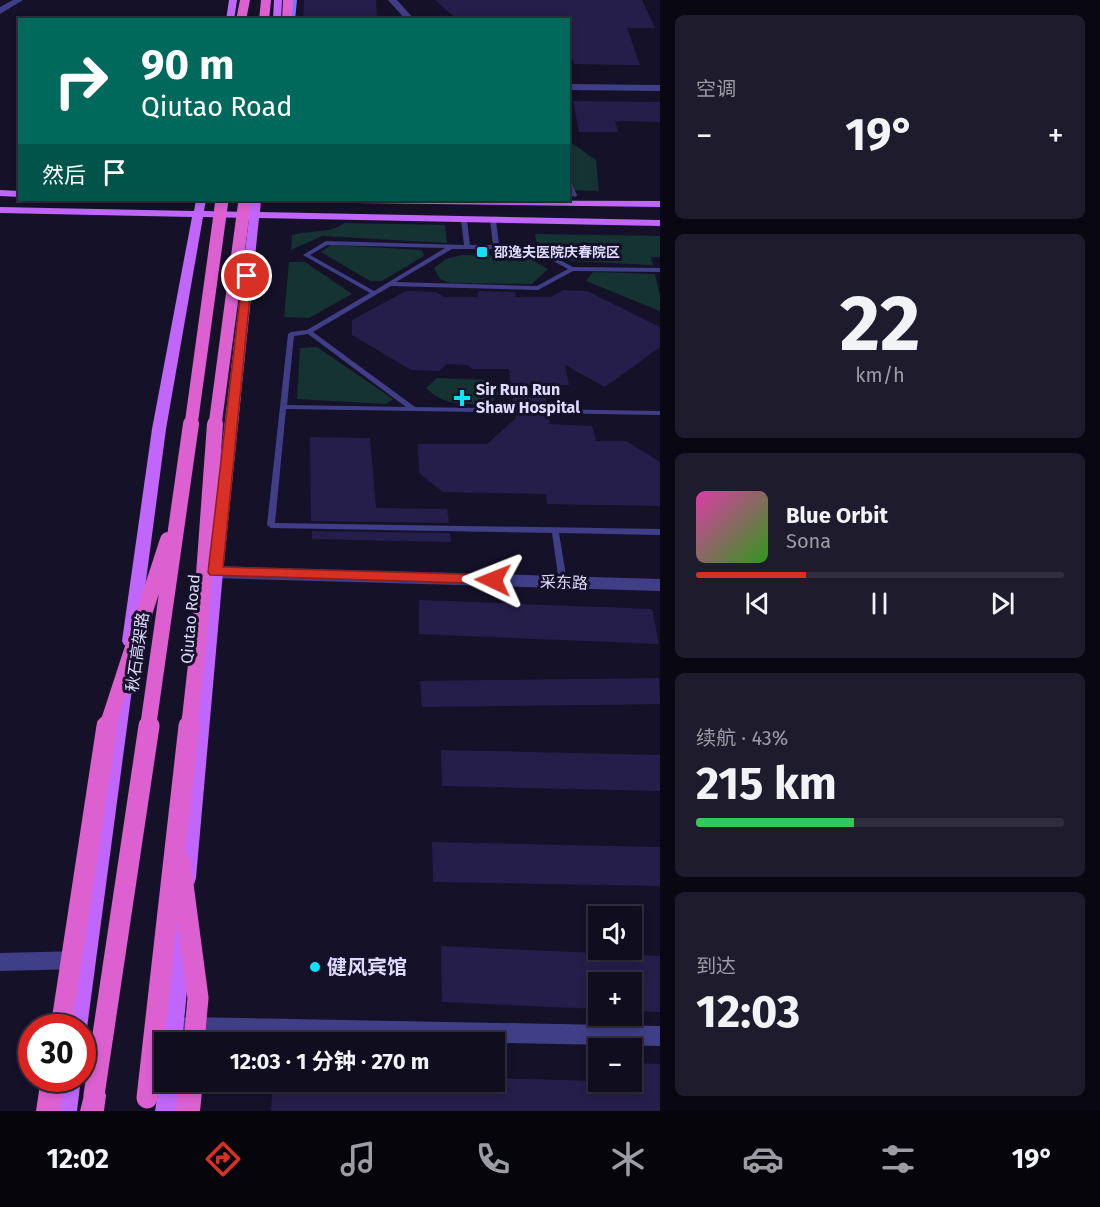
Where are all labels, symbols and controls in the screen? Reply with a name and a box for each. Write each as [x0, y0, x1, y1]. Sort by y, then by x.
text: 90 m [141, 40, 235, 90]
icon: right [42, 42, 120, 120]
text: 空调 [696, 77, 736, 101]
text: Qiutao Road [141, 91, 292, 123]
text: 19° [845, 108, 915, 162]
text: − [696, 116, 713, 156]
text: + [1048, 116, 1064, 156]
icon: arrive [98, 156, 131, 189]
text: 然后 [42, 162, 86, 189]
place label: 邵逸夫医院庆春院区 [494, 244, 620, 261]
marker: 邵逸夫医院庆春院区 [475, 245, 489, 259]
pin [221, 250, 272, 301]
icon: arrive [230, 259, 263, 292]
text: 22 [840, 277, 920, 371]
text: km/h [855, 363, 905, 387]
place label: Sir Run Run Shaw Hospital [476, 380, 580, 417]
marker: Sir Run Run Shaw Hospital [453, 389, 471, 407]
text: Blue Orbit [786, 502, 888, 529]
text: Sona [786, 529, 831, 553]
position arrow [461, 548, 525, 612]
street label: 采东路 [540, 572, 588, 593]
street label: Qiutao Road [177, 574, 204, 665]
icon: previous [741, 587, 774, 620]
icon: pause [863, 587, 896, 620]
icon: next [986, 587, 1019, 620]
street label: 秋石高架路 [123, 611, 152, 693]
text: 续航 · 43% [696, 726, 788, 750]
text: 215 km [696, 757, 837, 811]
map controls [588, 906, 642, 1092]
button: sound [588, 906, 642, 960]
text: 到达 [696, 954, 736, 978]
place label: 健风宾馆 [327, 955, 407, 979]
marker: 健风宾馆 [308, 960, 322, 974]
button: + [588, 972, 642, 1026]
text: 12:03 [696, 985, 800, 1039]
speed limit sign: 30 [18, 1014, 96, 1092]
button: − [588, 1038, 642, 1092]
text: 12:03 · 1 分钟 · 270 m [230, 1048, 429, 1075]
icon: directions [202, 1138, 244, 1180]
icon: music [337, 1138, 379, 1180]
icon: phone [472, 1138, 514, 1180]
icon: climate [607, 1138, 649, 1180]
icon: car [742, 1138, 784, 1180]
icon: filters [877, 1138, 919, 1180]
text: 12:02 [46, 1143, 109, 1175]
text: 19° [1012, 1143, 1053, 1175]

